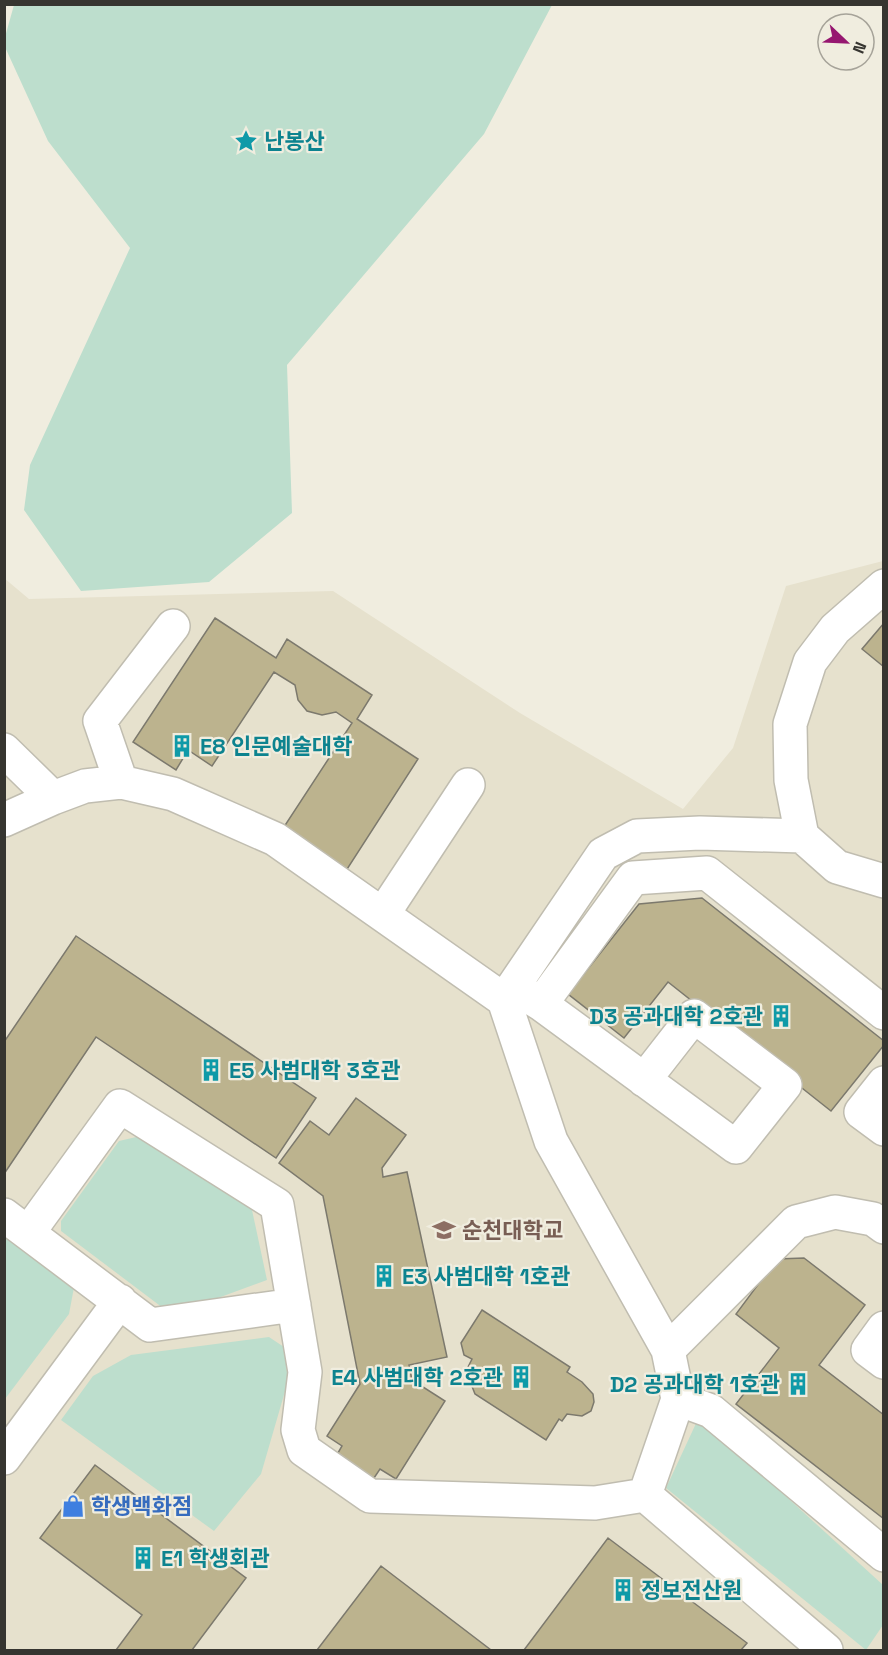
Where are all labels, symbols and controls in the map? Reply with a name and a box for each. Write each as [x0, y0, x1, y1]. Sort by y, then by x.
north arrow [816, 12, 876, 72]
text: N [848, 39, 871, 57]
place label: 난봉산 [264, 127, 325, 155]
place icon: 난봉산 [233, 128, 259, 154]
place label: E8 인문예술대학 [200, 732, 352, 760]
building icon: E8 인문예술대학 [169, 733, 195, 759]
place label: D3 공과대학 2호관 [589, 1002, 763, 1030]
building icon: D3 공과대학 2호관 [768, 1003, 794, 1029]
place label: E5 사범대학 3호관 [229, 1056, 400, 1084]
building icon: E5 사범대학 3호관 [198, 1057, 224, 1083]
place label: 순천대학교 [462, 1216, 563, 1244]
school or university icon: 순천대학교 [431, 1217, 457, 1243]
place label: E3 사범대학 1호관 [402, 1262, 570, 1290]
building icon: E3 사범대학 1호관 [371, 1263, 397, 1289]
place label: E4 사범대학 2호관 [331, 1363, 503, 1391]
building icon: E4 사범대학 2호관 [508, 1364, 534, 1390]
place label: D2 공과대학 1호관 [610, 1370, 780, 1398]
building icon: D2 공과대학 1호관 [785, 1371, 811, 1397]
place label: 학생백화점 [91, 1492, 192, 1520]
shop icon: 학생백화점 [60, 1493, 86, 1519]
place label: E1 학생회관 [161, 1544, 270, 1572]
building icon: E1 학생회관 [130, 1545, 156, 1571]
place label: 정보전산원 [641, 1576, 742, 1604]
building icon: 정보전산원 [610, 1577, 636, 1603]

